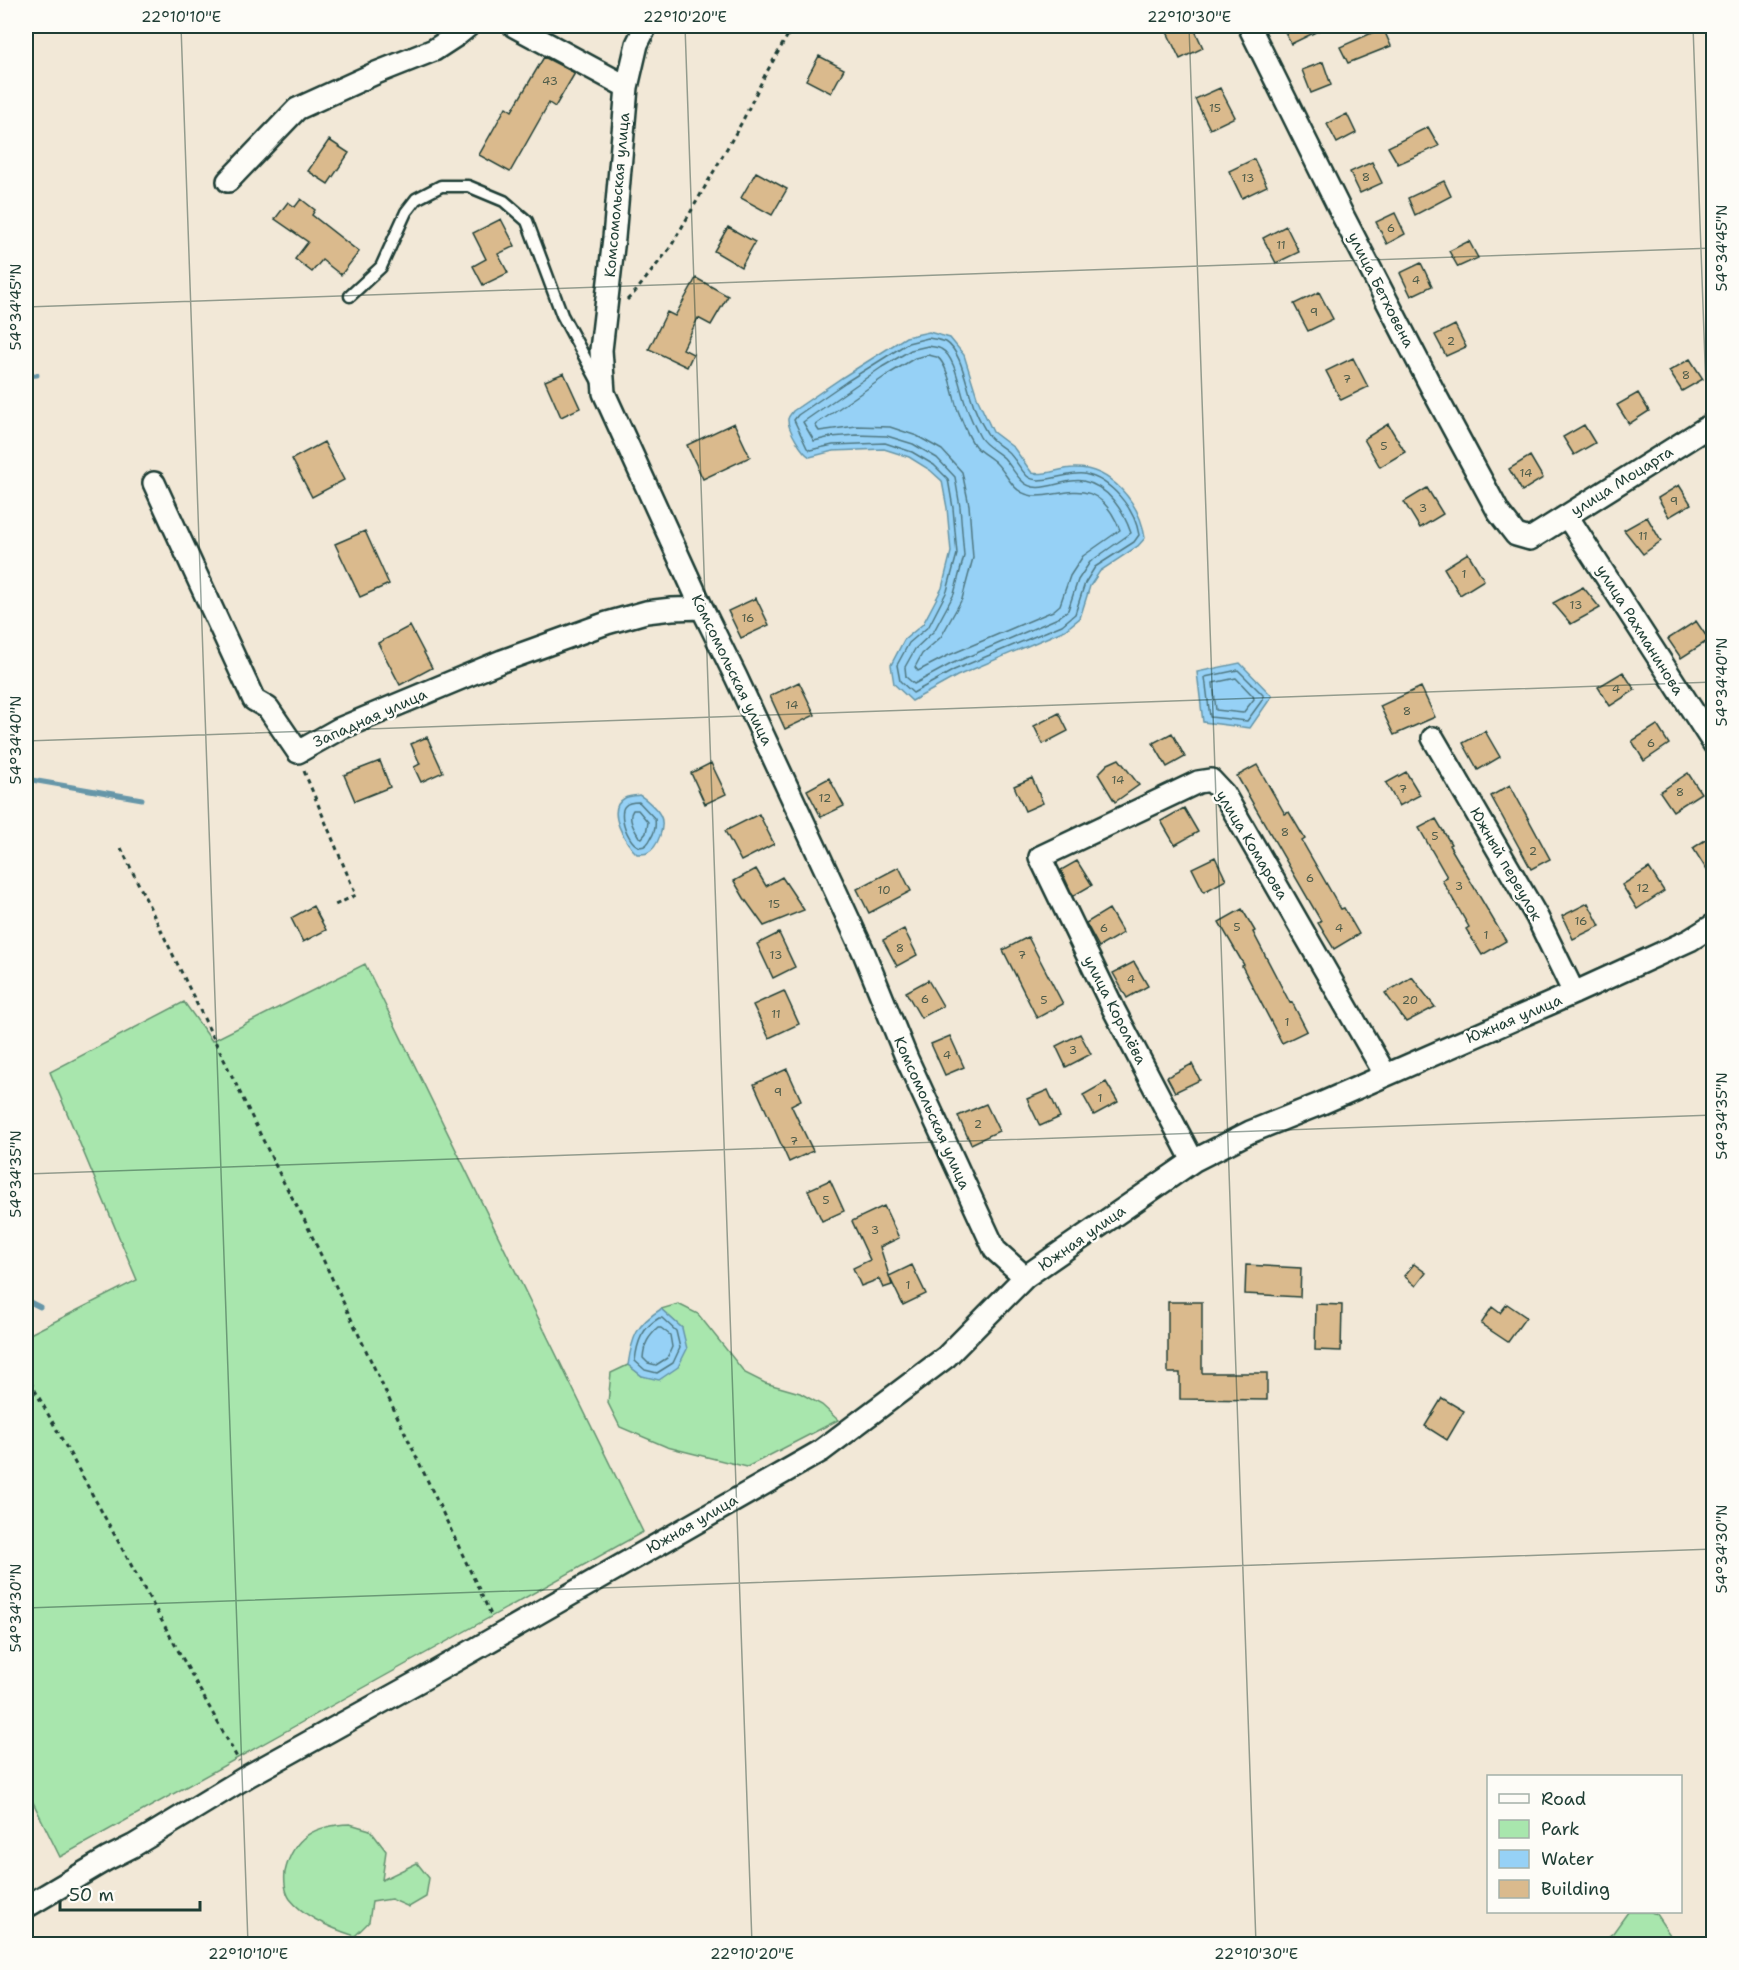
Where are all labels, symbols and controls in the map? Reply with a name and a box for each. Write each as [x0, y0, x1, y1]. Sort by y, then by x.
text: 22°10'10"E [141, 7, 221, 27]
text: 22°10'20"E [643, 7, 727, 27]
text: 22°10'30"E [1147, 7, 1231, 27]
house number: 43 [542, 73, 558, 89]
house number: 15 [1209, 100, 1221, 116]
street label: Комсомольская улица [600, 111, 634, 278]
house number: 8 [1362, 169, 1370, 185]
house number: 13 [1242, 170, 1254, 186]
text: 54°34'45"N [1712, 204, 1732, 292]
house number: 6 [1387, 220, 1395, 236]
street label: улица Бетховена [1343, 229, 1419, 352]
house number: 11 [1276, 237, 1286, 253]
text: 54°34'45"N [6, 263, 26, 351]
house number: 4 [1412, 272, 1420, 288]
house number: 9 [1310, 304, 1318, 320]
house number: 2 [1447, 333, 1455, 349]
house number: 8 [1682, 367, 1690, 383]
house number: 7 [1343, 371, 1351, 387]
house number: 5 [1380, 438, 1388, 454]
street label: улица Моцарта [1567, 441, 1677, 520]
house number: 14 [1520, 465, 1532, 481]
house number: 9 [1670, 493, 1678, 509]
house number: 3 [1419, 500, 1427, 516]
house number: 11 [1638, 528, 1648, 544]
street label: улица Рахманинова [1592, 561, 1689, 700]
house number: 1 [1461, 566, 1467, 582]
street label: Комсомольская улица [687, 591, 778, 749]
house number: 13 [1570, 597, 1582, 613]
house number: 16 [741, 610, 755, 626]
text: 54°34'40"N [1712, 638, 1732, 726]
house number: 4 [1612, 681, 1620, 697]
street label: Западная улица [310, 684, 431, 752]
text: 54°34'40"N [6, 696, 26, 784]
house number: 14 [786, 697, 798, 713]
house number: 8 [1403, 703, 1411, 719]
house number: 6 [1647, 735, 1655, 751]
house number: 14 [1112, 772, 1124, 788]
house number: 7 [1399, 781, 1407, 797]
house number: 8 [1676, 784, 1684, 800]
street label: улица Комарова [1211, 787, 1293, 904]
house number: 12 [819, 790, 831, 806]
street label: Южный переулок [1465, 804, 1547, 924]
house number: 8 [1281, 824, 1289, 840]
house number: 5 [1431, 828, 1439, 844]
house number: 2 [1529, 843, 1537, 859]
house number: 6 [1306, 870, 1314, 886]
house number: 3 [1455, 878, 1463, 894]
house number: 12 [1637, 880, 1649, 896]
house number: 10 [877, 882, 891, 898]
house number: 15 [768, 896, 780, 912]
house number: 16 [1574, 913, 1588, 929]
house number: 5 [1233, 919, 1241, 935]
house number: 6 [1100, 920, 1108, 936]
house number: 4 [1335, 920, 1343, 936]
house number: 1 [1483, 927, 1489, 943]
house number: 8 [896, 940, 904, 956]
house number: 13 [770, 947, 782, 963]
house number: 7 [1018, 947, 1026, 963]
street label: улица Королёва [1079, 952, 1151, 1069]
house number: 4 [1127, 971, 1135, 987]
street label: Южная улица [1463, 990, 1566, 1048]
house number: 6 [921, 991, 929, 1007]
house number: 5 [1040, 992, 1048, 1008]
house number: 20 [1402, 992, 1418, 1008]
house number: 11 [771, 1006, 781, 1022]
house number: 1 [1284, 1014, 1290, 1030]
street label: Комсомольская улица [889, 1033, 975, 1193]
house number: 3 [1069, 1042, 1077, 1058]
house number: 4 [943, 1047, 951, 1063]
text: 54°34'35"N [1712, 1072, 1732, 1160]
house number: 9 [774, 1084, 782, 1100]
house number: 1 [1097, 1090, 1103, 1106]
house number: 2 [974, 1116, 982, 1132]
text: 54°34'35"N [6, 1130, 26, 1218]
house number: 7 [790, 1133, 798, 1149]
house number: 5 [822, 1192, 830, 1208]
street label: Южная улица [1034, 1200, 1130, 1275]
house number: 3 [871, 1222, 879, 1238]
house number: 1 [905, 1277, 911, 1293]
street label: Южная улица [643, 1489, 742, 1558]
text: 54°34'30"N [1712, 1505, 1732, 1593]
text: 54°34'30"N [6, 1564, 26, 1652]
legend [1487, 1775, 1682, 1913]
text: Road [1541, 1787, 1586, 1811]
text: Park [1541, 1817, 1580, 1841]
text: Water [1541, 1847, 1594, 1871]
scale bar [60, 1874, 200, 1912]
text: Building [1541, 1877, 1610, 1901]
text: 50 m [69, 1883, 114, 1907]
text: 22°10'10"E [208, 1944, 288, 1964]
text: 22°10'20"E [710, 1944, 794, 1964]
text: 22°10'30"E [1214, 1944, 1298, 1964]

